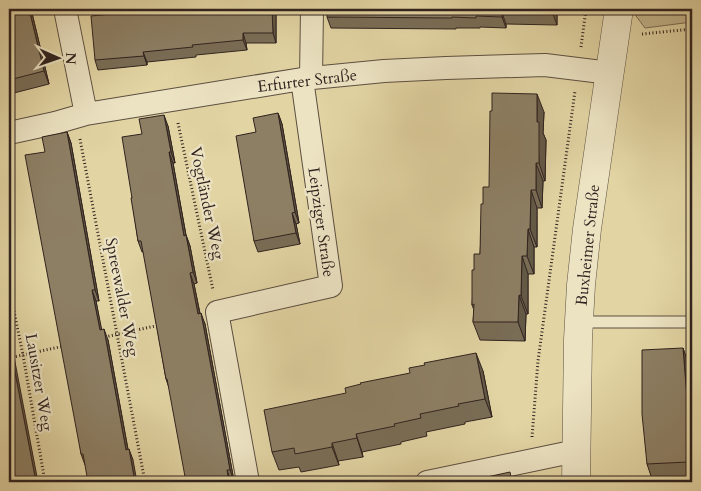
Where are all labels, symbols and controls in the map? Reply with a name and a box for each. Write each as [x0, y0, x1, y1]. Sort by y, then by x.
north arrow [32, 32, 82, 82]
text: N [61, 52, 80, 65]
street label: Erfurter Straße [256, 64, 358, 98]
street label: Vogtländer Weg [184, 145, 230, 262]
street label: Leipziger Straße [302, 166, 340, 278]
street label: Buxheimer Straße [571, 183, 605, 307]
street label: Spreewalder Weg [100, 236, 144, 358]
street label: Lausitzer Weg [20, 332, 58, 433]

